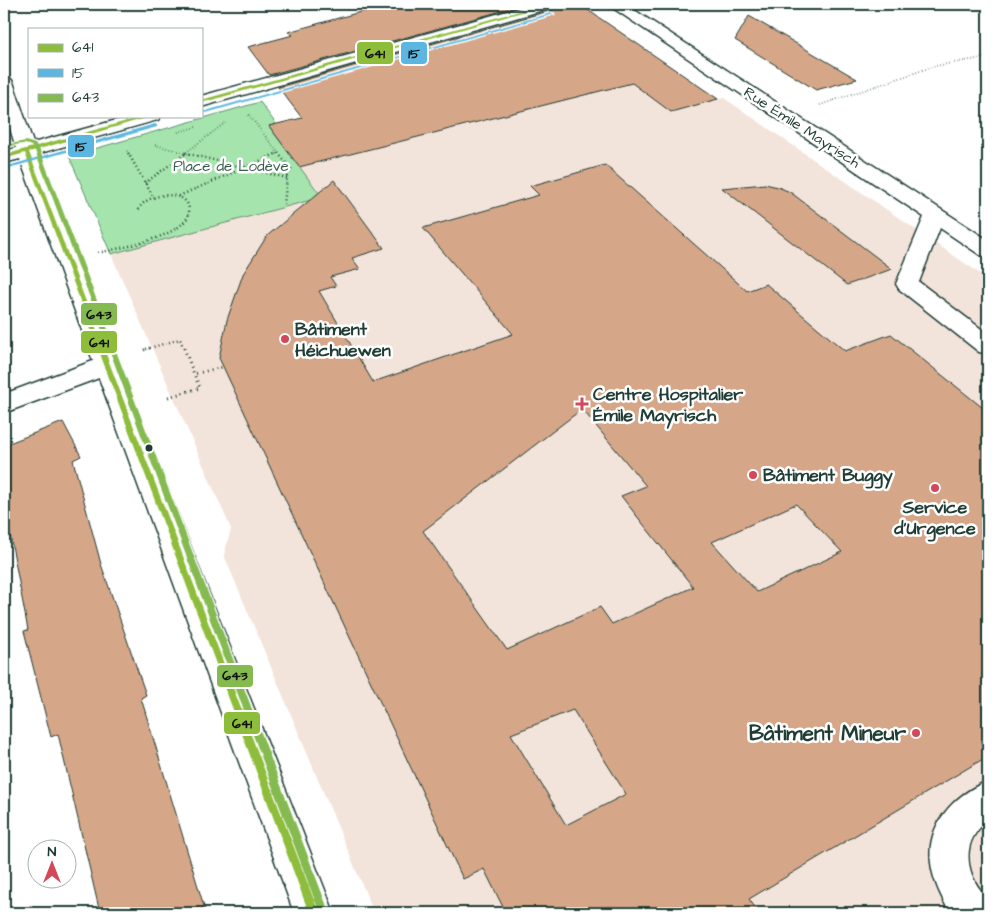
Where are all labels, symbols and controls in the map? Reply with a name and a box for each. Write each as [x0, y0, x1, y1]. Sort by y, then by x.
legend [28, 28, 202, 118]
text: 641 [72, 37, 94, 58]
line badge: 641 [356, 41, 394, 65]
line badge: 15 [400, 41, 428, 65]
text: 641 [365, 44, 385, 64]
text: 15 [408, 44, 421, 64]
text: 15 [72, 63, 85, 84]
street label: Rue Émile Mayrisch [739, 82, 865, 174]
text: 643 [72, 87, 100, 108]
line badge: 15 [67, 134, 95, 158]
text: 15 [75, 137, 88, 157]
park label: Place de Lodève [173, 156, 289, 177]
line badge: 643 [80, 302, 118, 326]
text: 643 [86, 305, 113, 325]
place label: Bâtiment Héichuewen [295, 317, 391, 363]
line badge: 641 [80, 330, 118, 354]
text: 641 [89, 333, 109, 353]
marker: Bâtiment Héichuewen [279, 333, 291, 345]
place label: Centre Hospitalier Émile Mayrisch [593, 382, 743, 429]
marker: Centre Hospitalier Émile Mayrisch [575, 397, 589, 411]
unlabelled marker [144, 443, 154, 453]
place label: Bâtiment Buggy [763, 463, 893, 489]
marker: Bâtiment Buggy [747, 469, 759, 481]
marker: Service d'Urgence [929, 482, 941, 494]
place label: Service d'Urgence [893, 495, 976, 542]
line badge: 643 [216, 664, 254, 688]
text: 643 [222, 666, 249, 686]
line badge: 641 [223, 711, 261, 735]
text: 641 [232, 714, 252, 734]
place label: Bâtiment Mineur [749, 719, 906, 748]
marker: Bâtiment Mineur [910, 727, 922, 739]
north arrow [28, 840, 78, 890]
text: N [48, 842, 57, 862]

